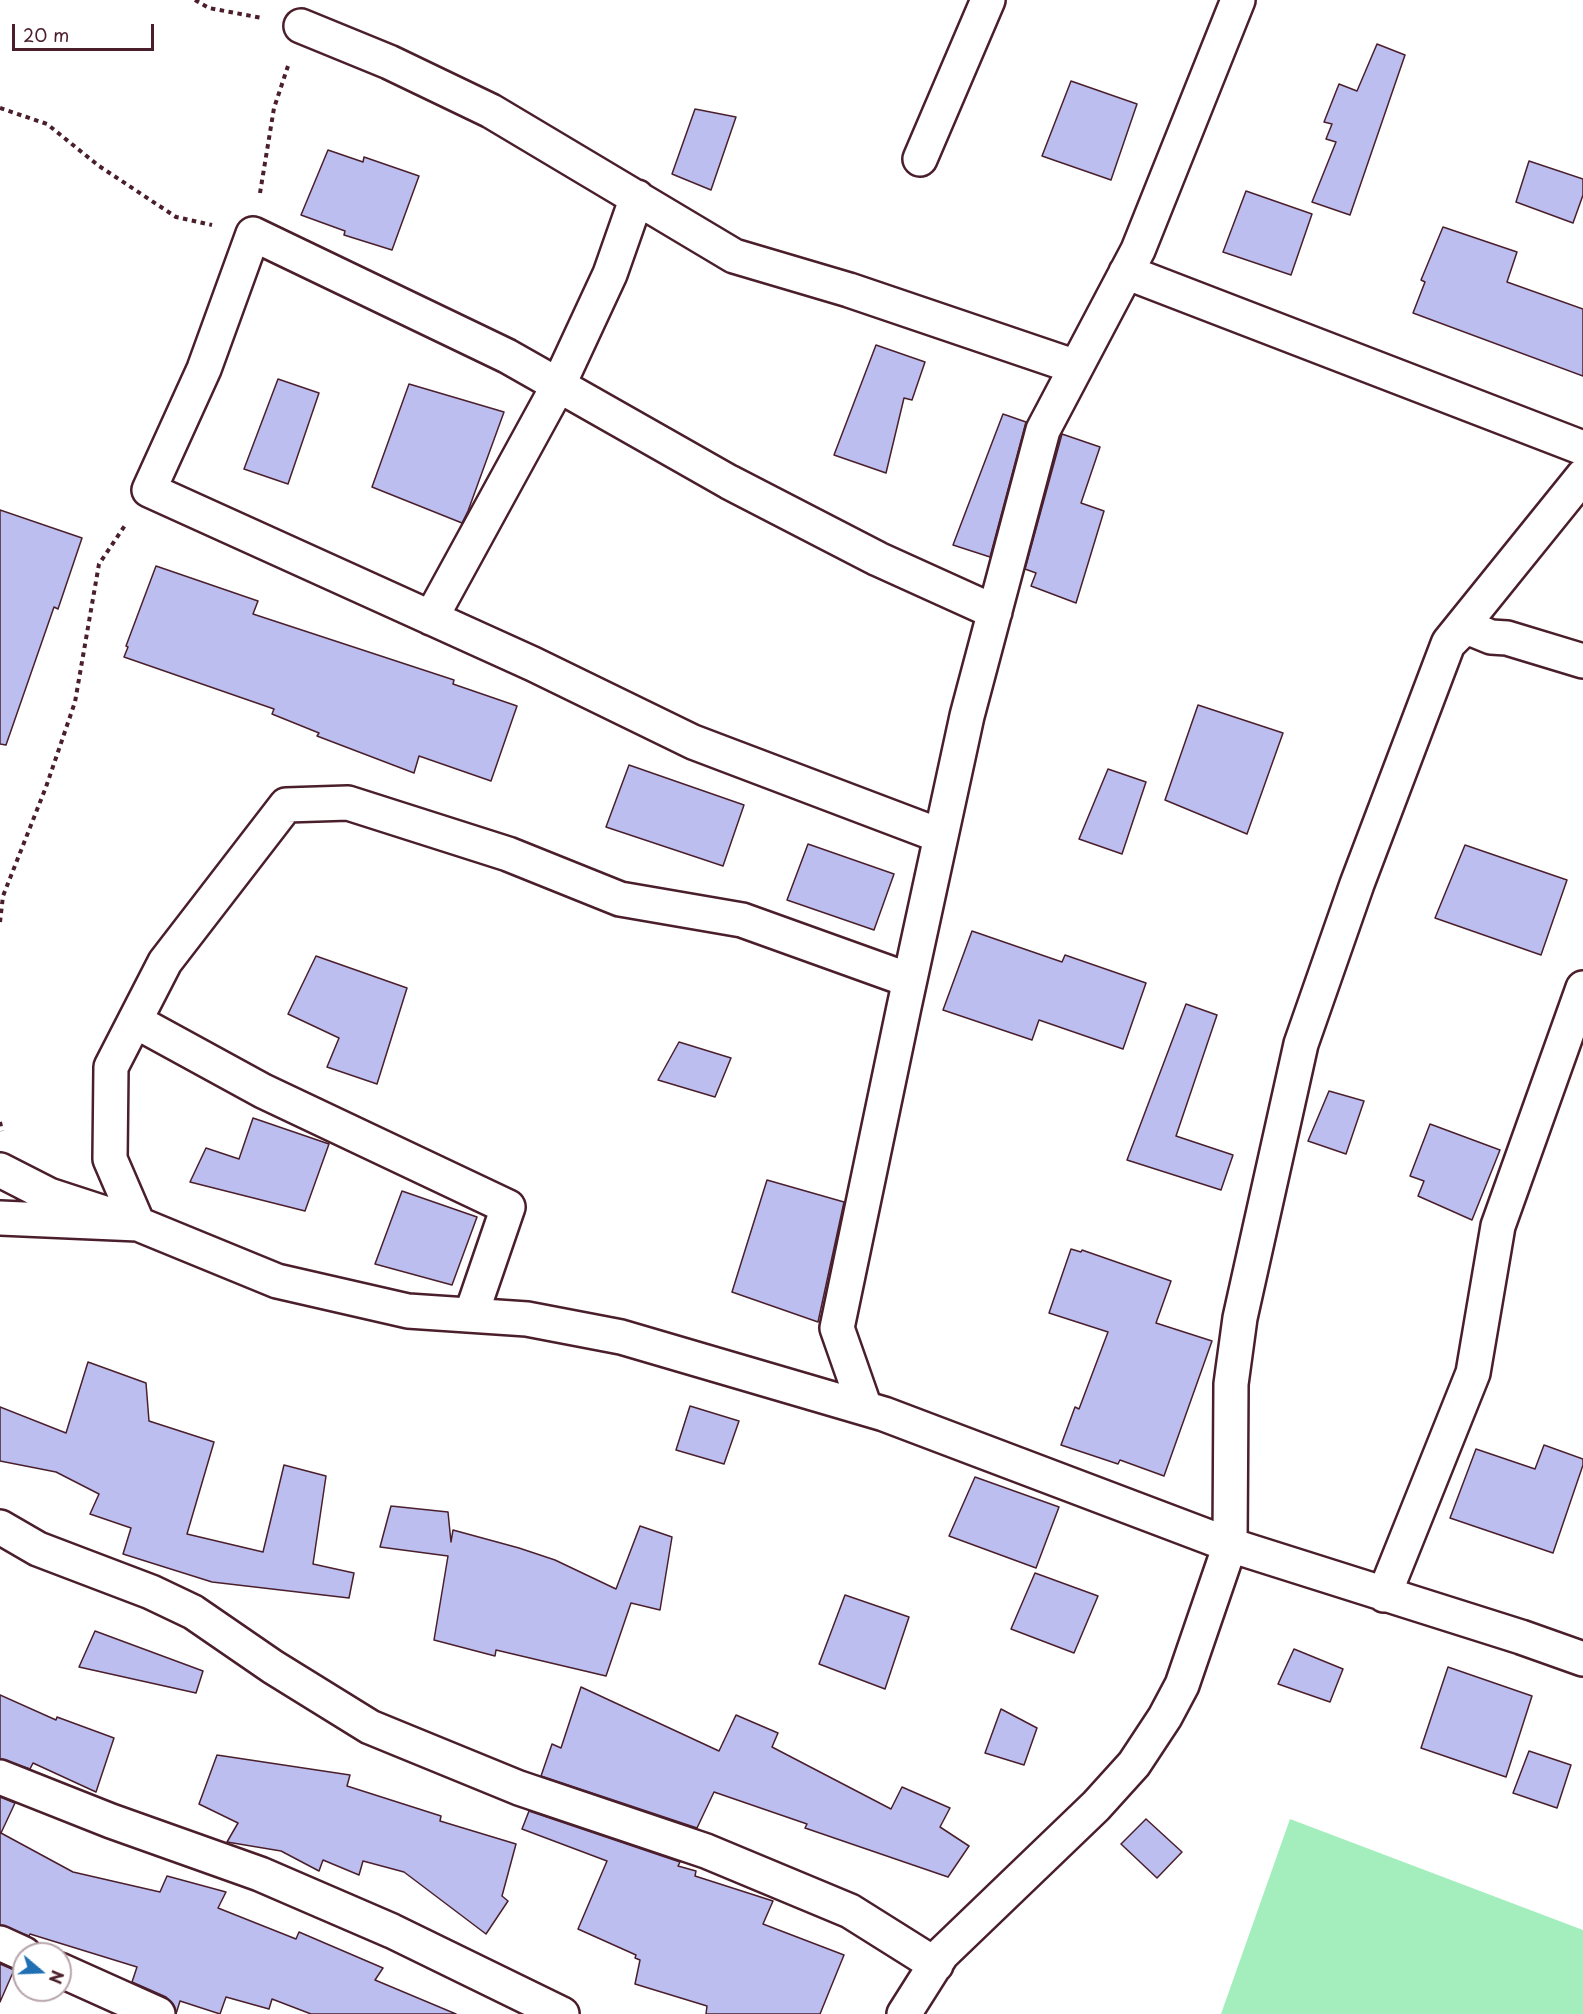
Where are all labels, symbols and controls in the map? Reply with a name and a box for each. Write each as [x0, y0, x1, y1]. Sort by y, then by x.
scale bar [15, 12, 158, 50]
text: 20 m [23, 21, 69, 48]
north arrow [12, 1942, 72, 2002]
text: N [44, 1967, 71, 1987]

